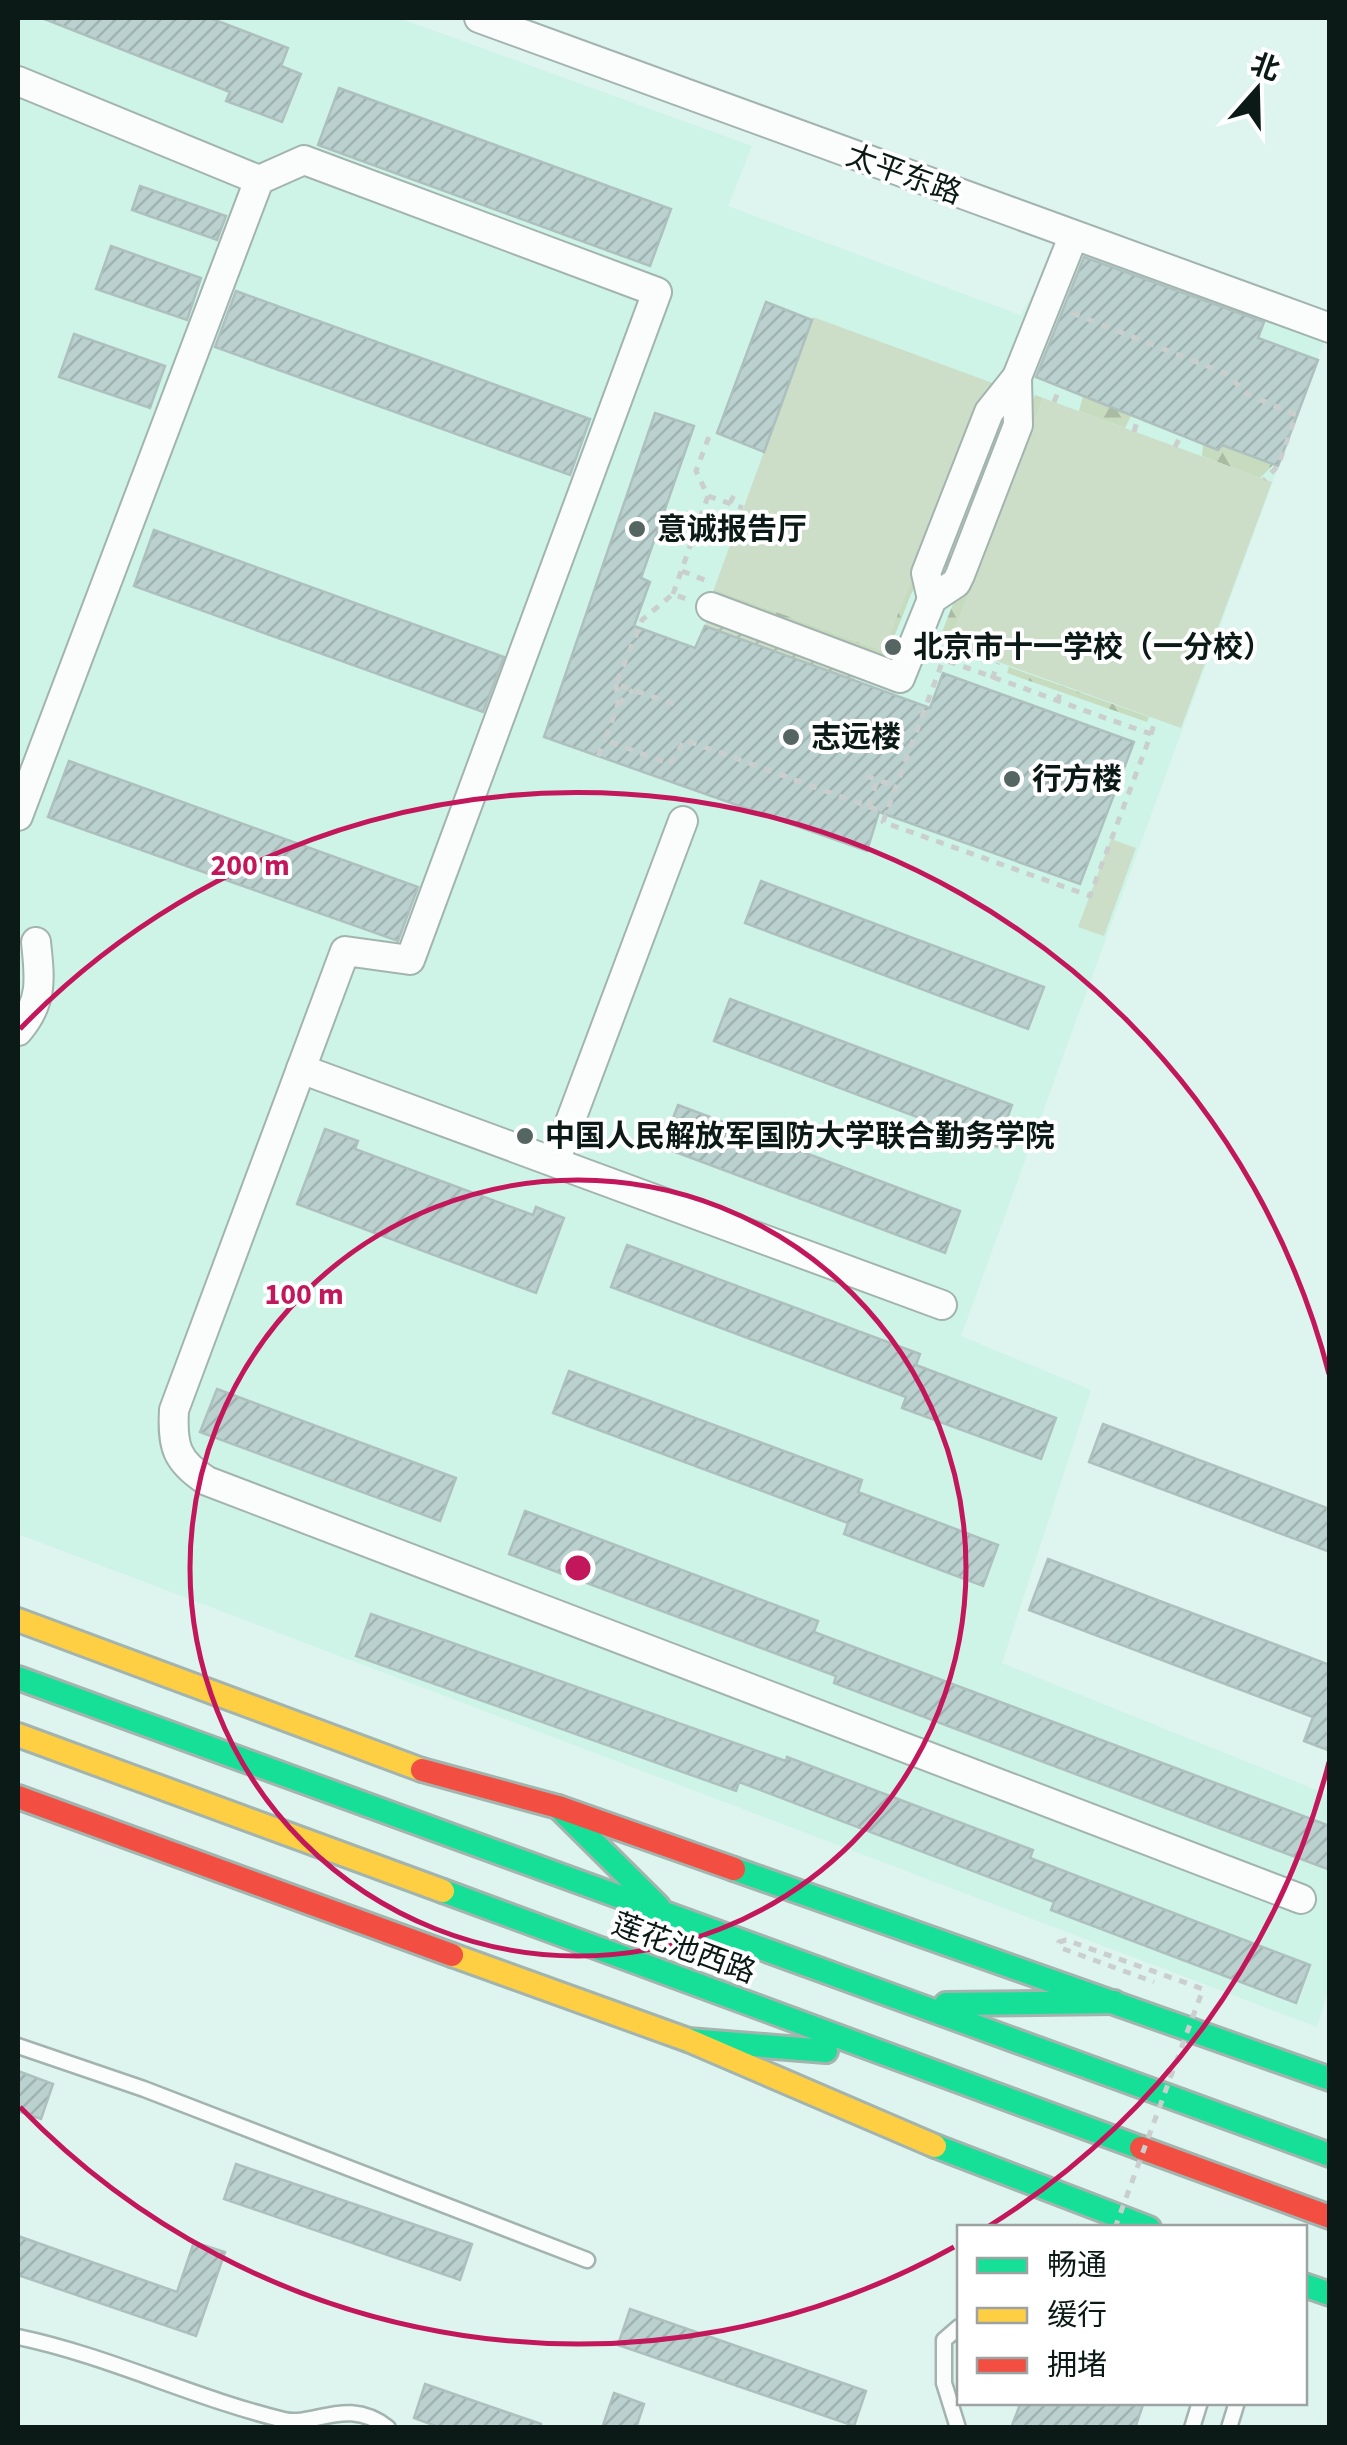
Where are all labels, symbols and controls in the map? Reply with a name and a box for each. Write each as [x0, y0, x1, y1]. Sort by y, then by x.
north arrow [1207, 40, 1307, 140]
text: 北 [1245, 44, 1285, 91]
street label: 太平东路 [840, 134, 968, 215]
place label: 意诚报告厅 [657, 508, 807, 551]
marker: 意诚报告厅 [626, 518, 648, 540]
place label: 北京市十一学校（一分校） [913, 626, 1273, 669]
marker: 北京市十一学校（一分校） [882, 636, 904, 658]
place label: 志远楼 [811, 716, 901, 759]
marker: 志远楼 [780, 726, 802, 748]
place label: 行方楼 [1032, 758, 1122, 801]
marker: 行方楼 [1001, 768, 1023, 790]
text: 200 m [210, 844, 290, 887]
place label: 中国人民解放军国防大学联合勤务学院 [545, 1115, 1055, 1158]
marker: 中国人民解放军国防大学联合勤务学院 [514, 1125, 536, 1147]
text: 100 m [264, 1273, 344, 1316]
centre of rings [560, 1550, 596, 1586]
street label: 莲花池西路 [606, 1903, 762, 1994]
legend [957, 2225, 1307, 2405]
text: 畅通 [1047, 2244, 1107, 2287]
text: 缓行 [1047, 2294, 1107, 2337]
text: 拥堵 [1047, 2344, 1107, 2387]

